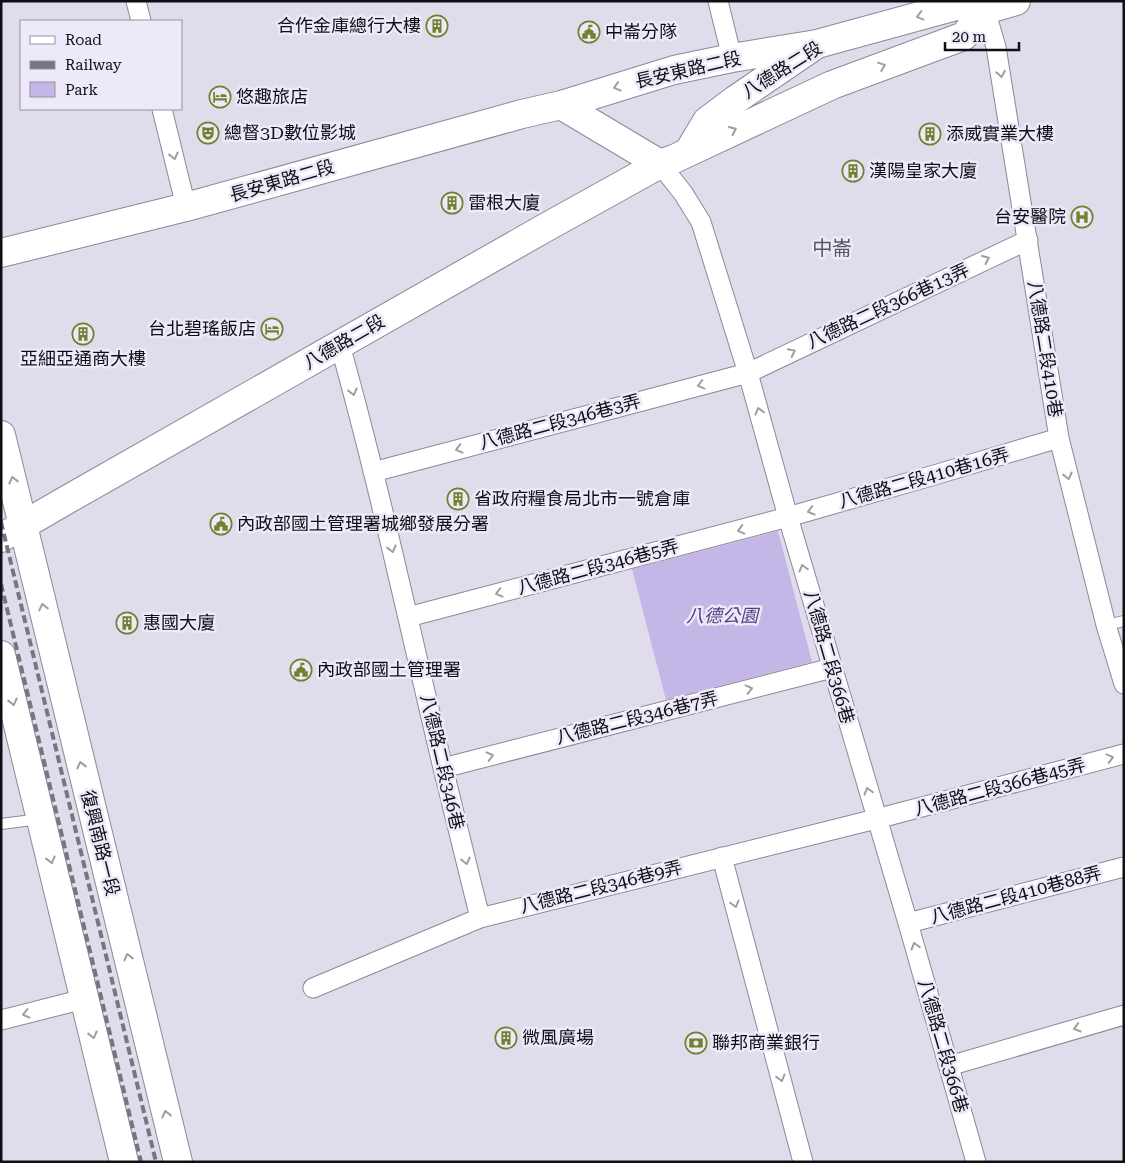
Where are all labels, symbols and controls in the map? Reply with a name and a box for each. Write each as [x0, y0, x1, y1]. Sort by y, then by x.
one-way arrow [916, 10, 925, 20]
building icon: 合作金庫總行大樓 [425, 14, 449, 38]
place label: 合作金庫總行大樓 [277, 15, 421, 36]
legend [20, 20, 182, 110]
public building icon: 中崙分隊 [577, 20, 601, 44]
scale bar [945, 20, 1019, 52]
place label: 中崙分隊 [605, 21, 677, 42]
text: 20 m [952, 28, 987, 46]
text: Road [65, 31, 102, 49]
street label: 八德路二段 [738, 37, 825, 102]
street label: 長安東路二段 [633, 47, 743, 92]
text: Railway [65, 56, 122, 74]
one-way arrow [877, 62, 886, 72]
one-way arrow [995, 70, 1005, 79]
text: Park [65, 81, 99, 99]
one-way arrow [613, 82, 622, 92]
hotel icon: 悠趣旅店 [208, 85, 232, 109]
place label: 悠趣旅店 [236, 86, 308, 107]
theatre icon: 總督3D數位影城 [196, 121, 220, 145]
place label: 總督3D數位影城 [224, 122, 356, 143]
building icon: 添威實業大樓 [918, 122, 942, 146]
place label: 添威實業大樓 [946, 123, 1054, 144]
one-way arrow [728, 126, 737, 137]
one-way arrow [168, 152, 179, 161]
street label: 長安東路二段 [227, 156, 337, 205]
building icon: 漢陽皇家大廈 [841, 159, 865, 183]
place label: 漢陽皇家大廈 [869, 160, 977, 181]
building icon: 雷根大廈 [440, 191, 464, 215]
place label: 雷根大廈 [468, 192, 540, 213]
hospital icon: 台安醫院 [1070, 205, 1094, 229]
place label: 台安醫院 [994, 206, 1066, 227]
district label: 中崙 [812, 236, 852, 260]
one-way arrow [981, 255, 990, 266]
street label: 八德路二段366巷13弄 [803, 259, 972, 352]
street label: 八德路二段410巷 [1024, 279, 1067, 419]
street label: 八德路二段 [300, 310, 388, 373]
hotel icon: 台北碧瑤飯店 [260, 317, 284, 341]
place label: 台北碧瑤飯店 [148, 318, 256, 339]
building icon: 亞細亞通商大樓 [71, 322, 95, 346]
one-way arrow [787, 347, 796, 358]
place label: 亞細亞通商大樓 [20, 348, 146, 369]
one-way arrow [696, 379, 705, 390]
one-way arrow [347, 387, 357, 395]
street label: 八德路二段346巷3弄 [477, 390, 643, 453]
one-way arrow [754, 408, 764, 416]
one-way arrow [455, 443, 464, 454]
street label: 八德路二段410巷16弄 [836, 443, 1012, 512]
one-way arrow [1063, 471, 1073, 479]
one-way arrow [8, 475, 19, 484]
building icon: 省政府糧食局北市一號倉庫 [446, 487, 470, 511]
place label: 省政府糧食局北市一號倉庫 [474, 488, 690, 509]
one-way arrow [807, 505, 815, 515]
public building icon: 內政部國土管理署城鄉發展分署 [209, 512, 233, 536]
place label: 內政部國土管理署城鄉發展分署 [237, 513, 489, 534]
one-way arrow [737, 524, 745, 534]
street label: 八德路二段346巷5弄 [515, 535, 681, 598]
one-way arrow [386, 545, 396, 553]
one-way arrow [798, 564, 808, 572]
one-way arrow [494, 587, 503, 598]
street label: 八德路二段366巷 [800, 588, 859, 726]
one-way arrow [38, 602, 49, 611]
park label: 八德公園 [686, 605, 761, 626]
building icon: 惠國大廈 [115, 611, 139, 635]
place label: 惠國大廈 [143, 612, 215, 633]
public building icon: 內政部國土管理署 [289, 658, 313, 682]
place label: 內政部國土管理署 [317, 659, 461, 680]
one-way arrow [744, 684, 753, 695]
street label: 八德路二段346巷7弄 [554, 687, 720, 748]
street label: 八德路二段346巷 [417, 692, 468, 832]
one-way arrow [7, 698, 18, 707]
one-way arrow [485, 751, 493, 761]
one-way arrow [1105, 753, 1114, 764]
street label: 八德路二段366巷45弄 [912, 754, 1088, 819]
one-way arrow [76, 760, 87, 769]
one-way arrow [864, 787, 874, 795]
street label: 復興南路一段 [77, 788, 124, 898]
one-way arrow [45, 856, 56, 865]
one-way arrow [460, 856, 471, 865]
street label: 八德路二段346巷9弄 [518, 856, 684, 917]
street label: 八德路二段410巷88弄 [928, 862, 1104, 927]
one-way arrow [729, 899, 740, 908]
one-way arrow [910, 943, 920, 951]
one-way arrow [123, 952, 134, 961]
street label: 八德路二段366巷 [914, 977, 973, 1115]
one-way arrow [21, 1008, 30, 1019]
one-way arrow [1073, 1023, 1082, 1033]
building icon: 微風廣場 [494, 1026, 518, 1050]
place label: 微風廣場 [522, 1027, 594, 1048]
one-way arrow [87, 1031, 98, 1040]
bank icon: 聯邦商業銀行 [684, 1031, 708, 1055]
place label: 聯邦商業銀行 [712, 1032, 820, 1053]
one-way arrow [775, 1073, 786, 1082]
one-way arrow [161, 1110, 172, 1119]

